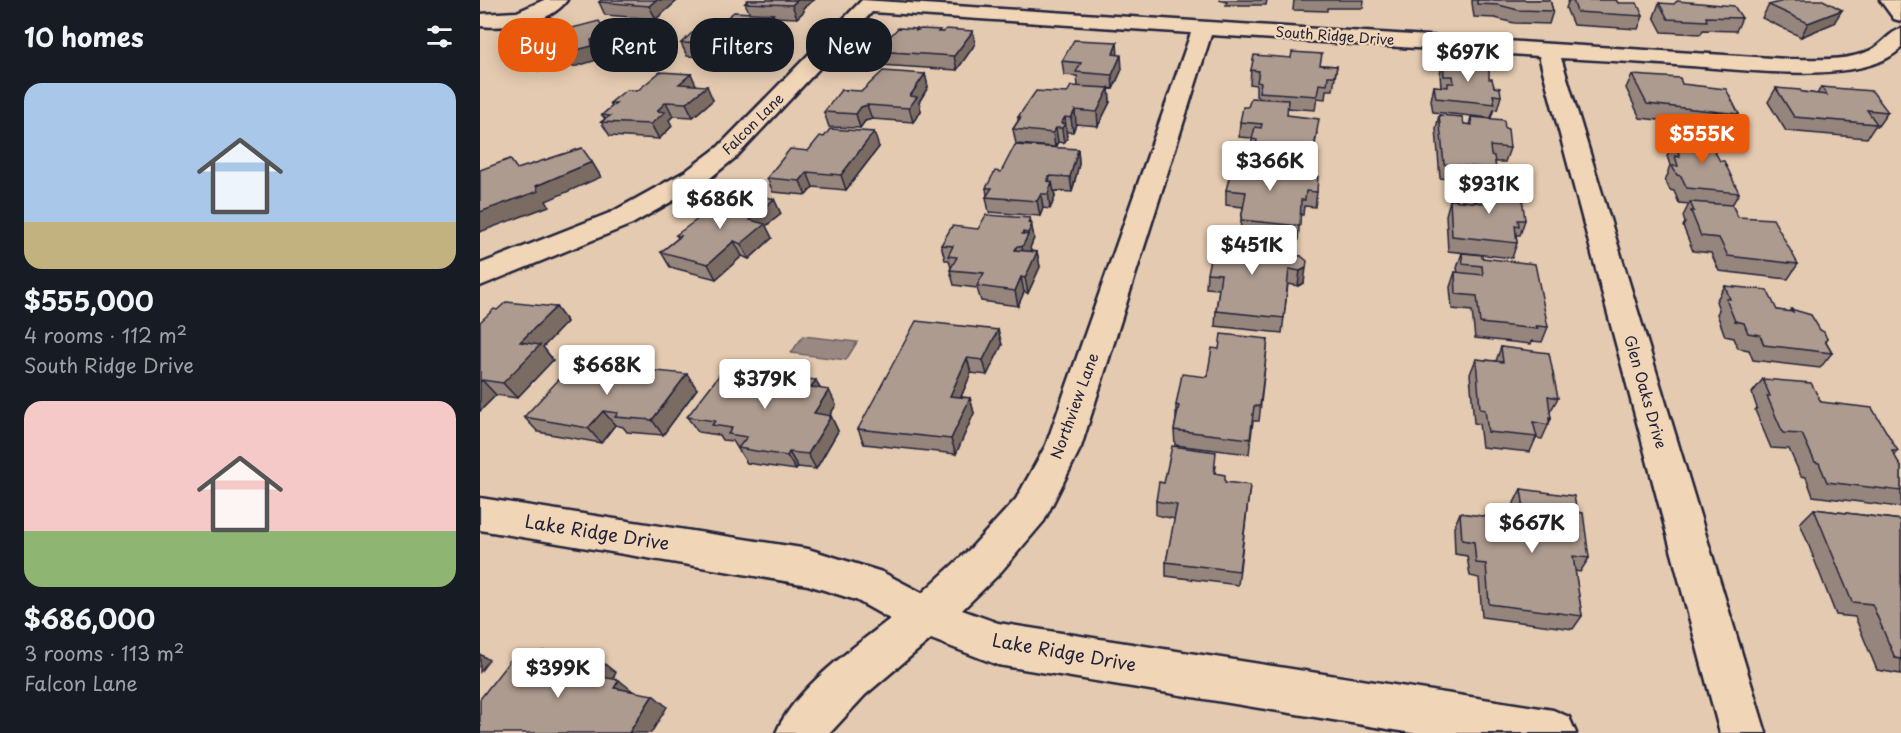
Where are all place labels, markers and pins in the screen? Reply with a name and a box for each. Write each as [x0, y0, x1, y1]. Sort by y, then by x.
pin: $697K [1426, 32, 1510, 83]
pin: $555K [1660, 114, 1744, 165]
pin: $366K [1228, 141, 1312, 192]
pin: $931K [1447, 164, 1531, 215]
pin: $686K [678, 179, 762, 230]
pin: $451K [1210, 225, 1294, 276]
pin: $668K [565, 345, 649, 396]
pin: $379K [723, 359, 807, 410]
pin: $667K [1490, 503, 1574, 554]
pin: $399K [516, 648, 600, 699]

